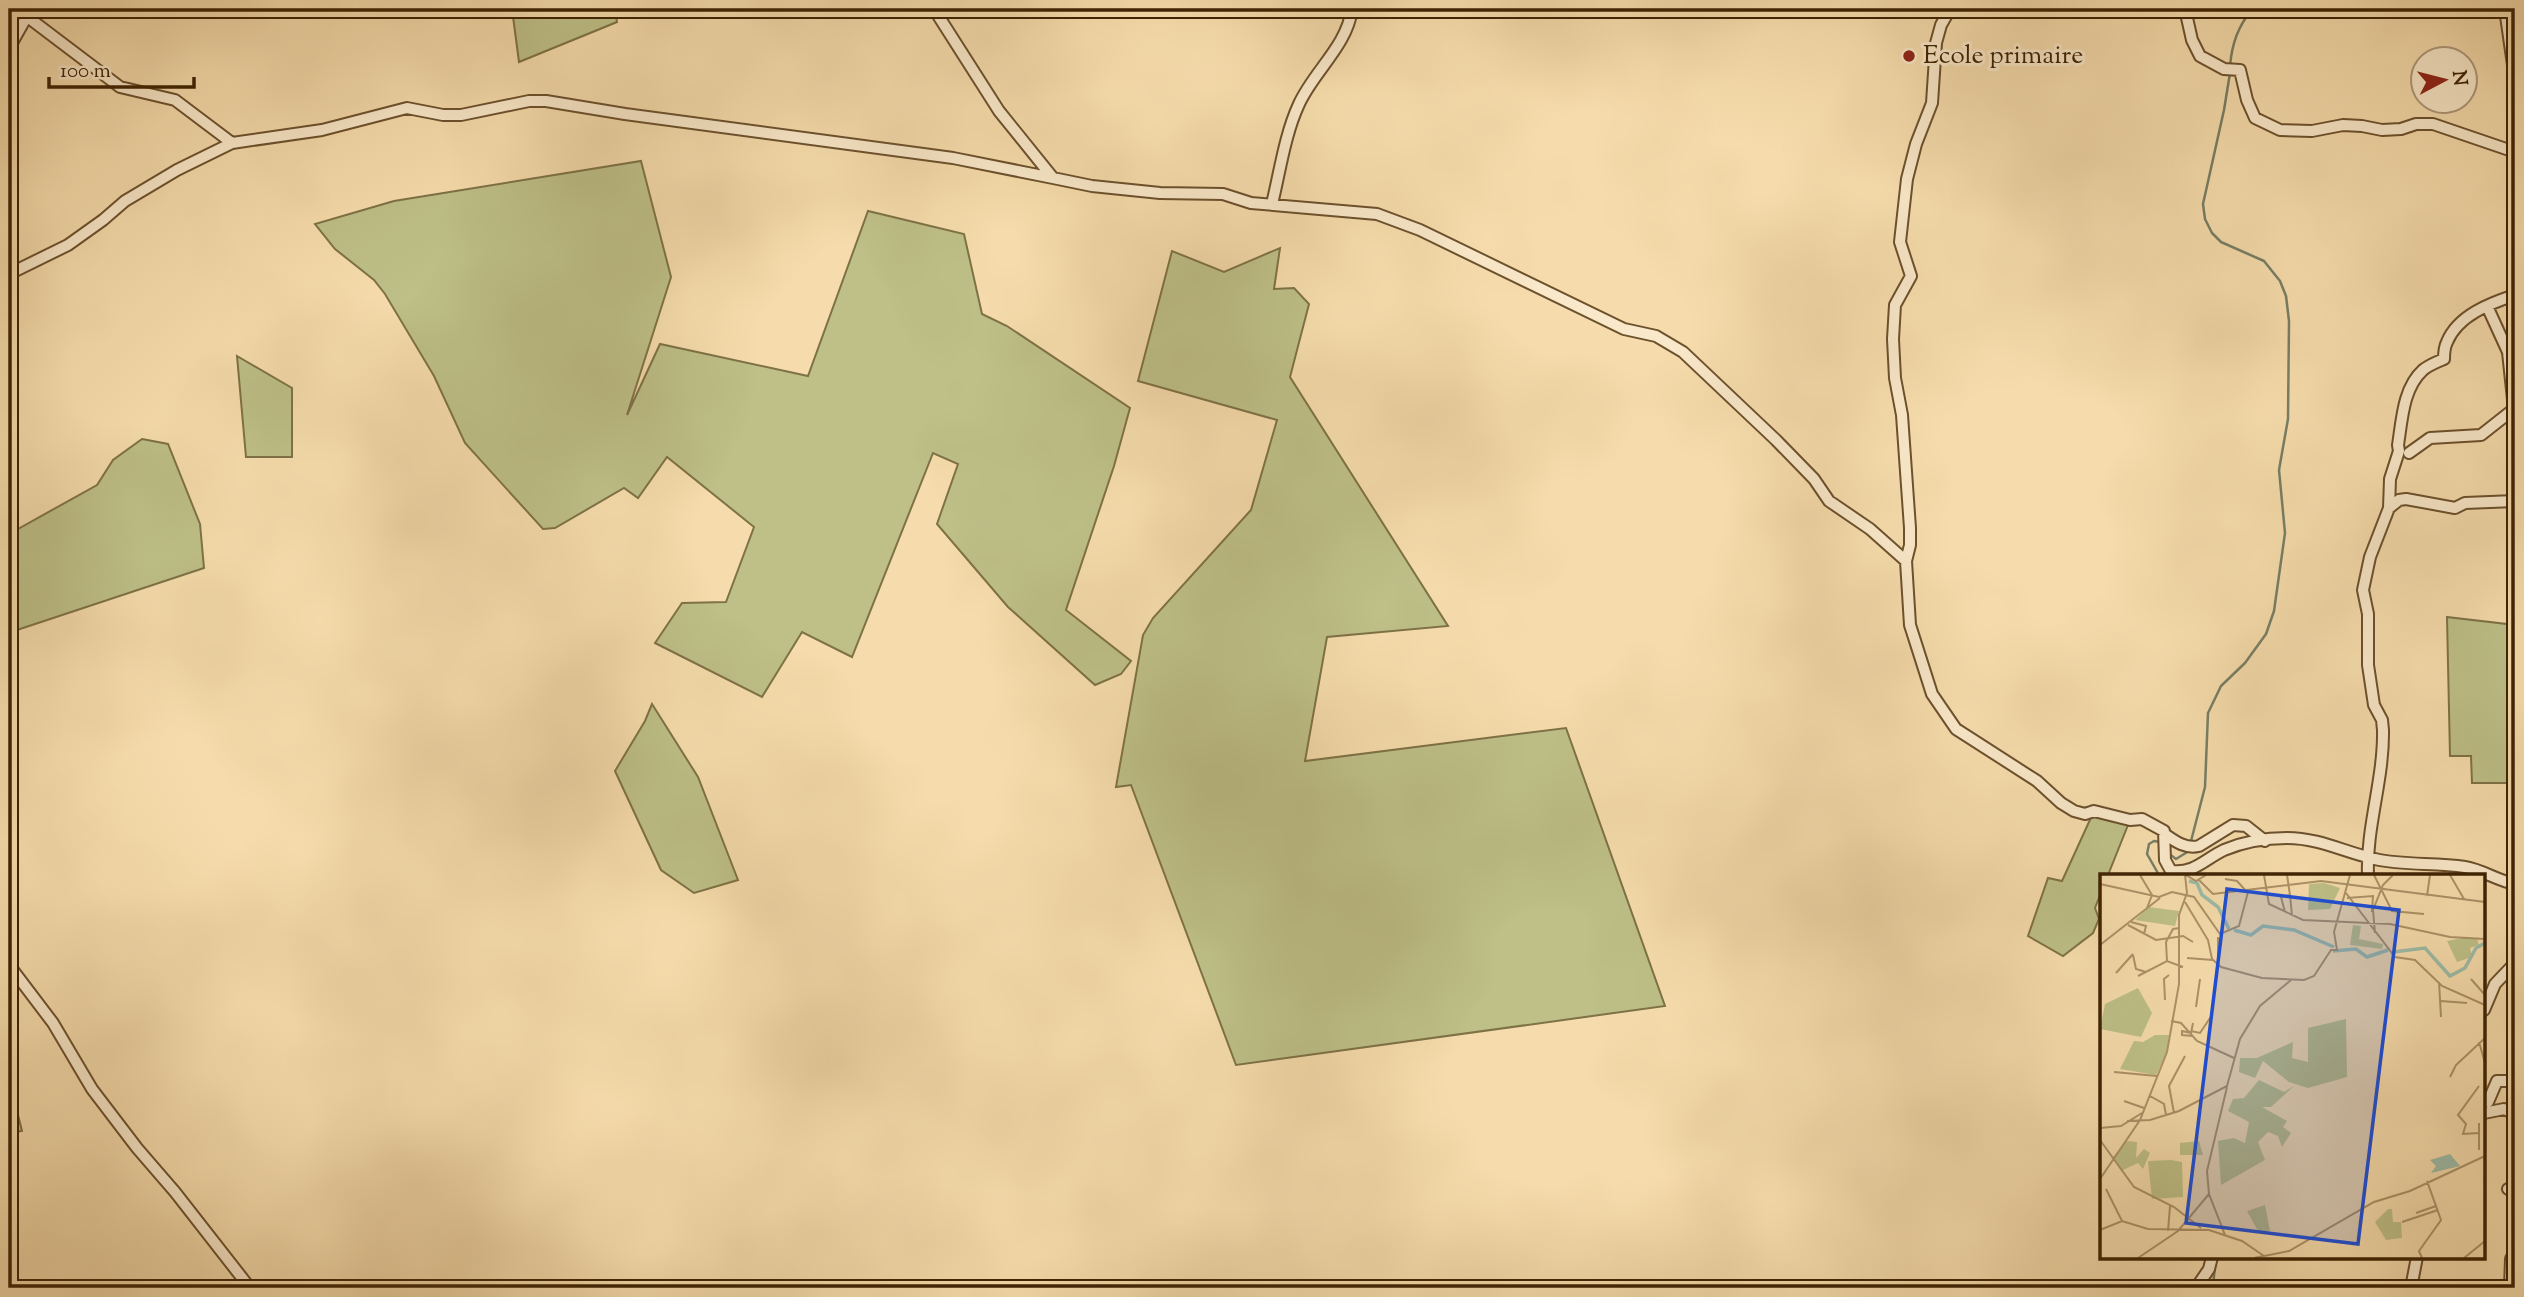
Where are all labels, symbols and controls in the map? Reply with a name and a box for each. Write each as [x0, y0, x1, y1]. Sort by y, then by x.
place label: Ecole primaire [1923, 38, 2083, 75]
scale bar [49, 46, 194, 90]
north arrow [2408, 46, 2478, 116]
marker: Ecole primaire [1901, 48, 1917, 64]
text: 100 m [60, 57, 111, 87]
text: N [2444, 69, 2473, 87]
inset map [2100, 874, 2486, 1258]

